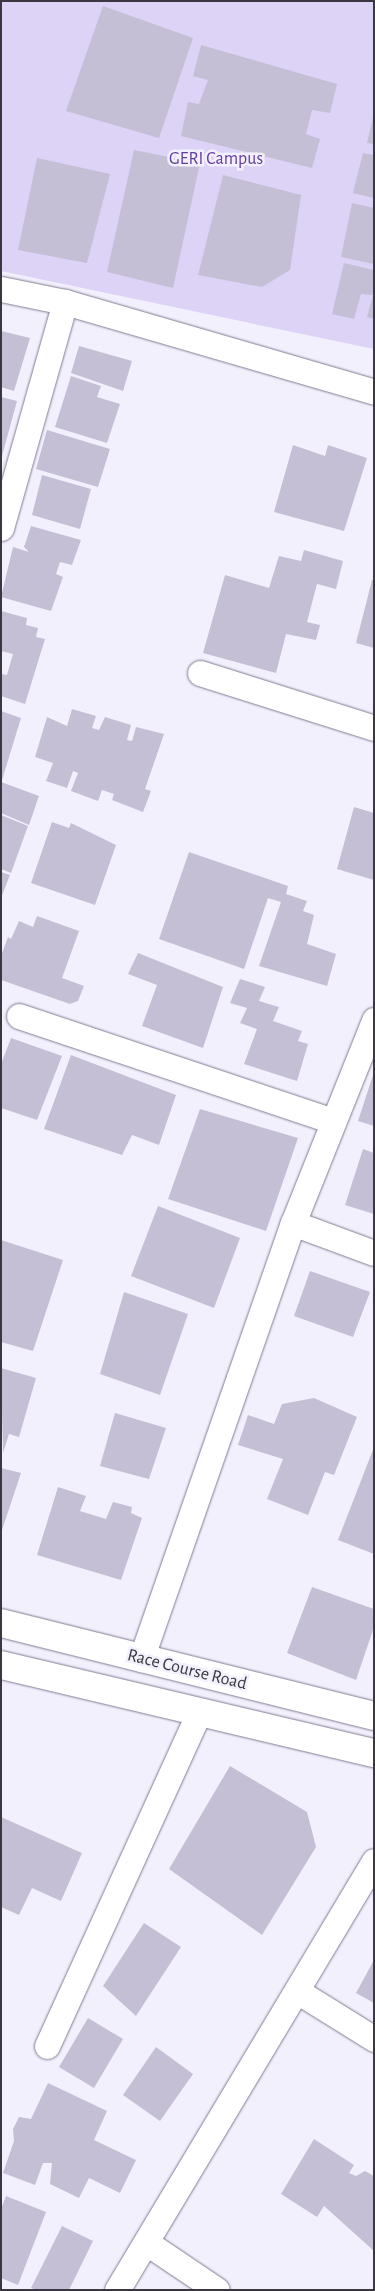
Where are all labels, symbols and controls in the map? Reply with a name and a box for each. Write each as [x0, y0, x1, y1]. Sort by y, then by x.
park label: GERI Campus [169, 148, 263, 170]
street label: Race Course Road [125, 1645, 249, 1695]

